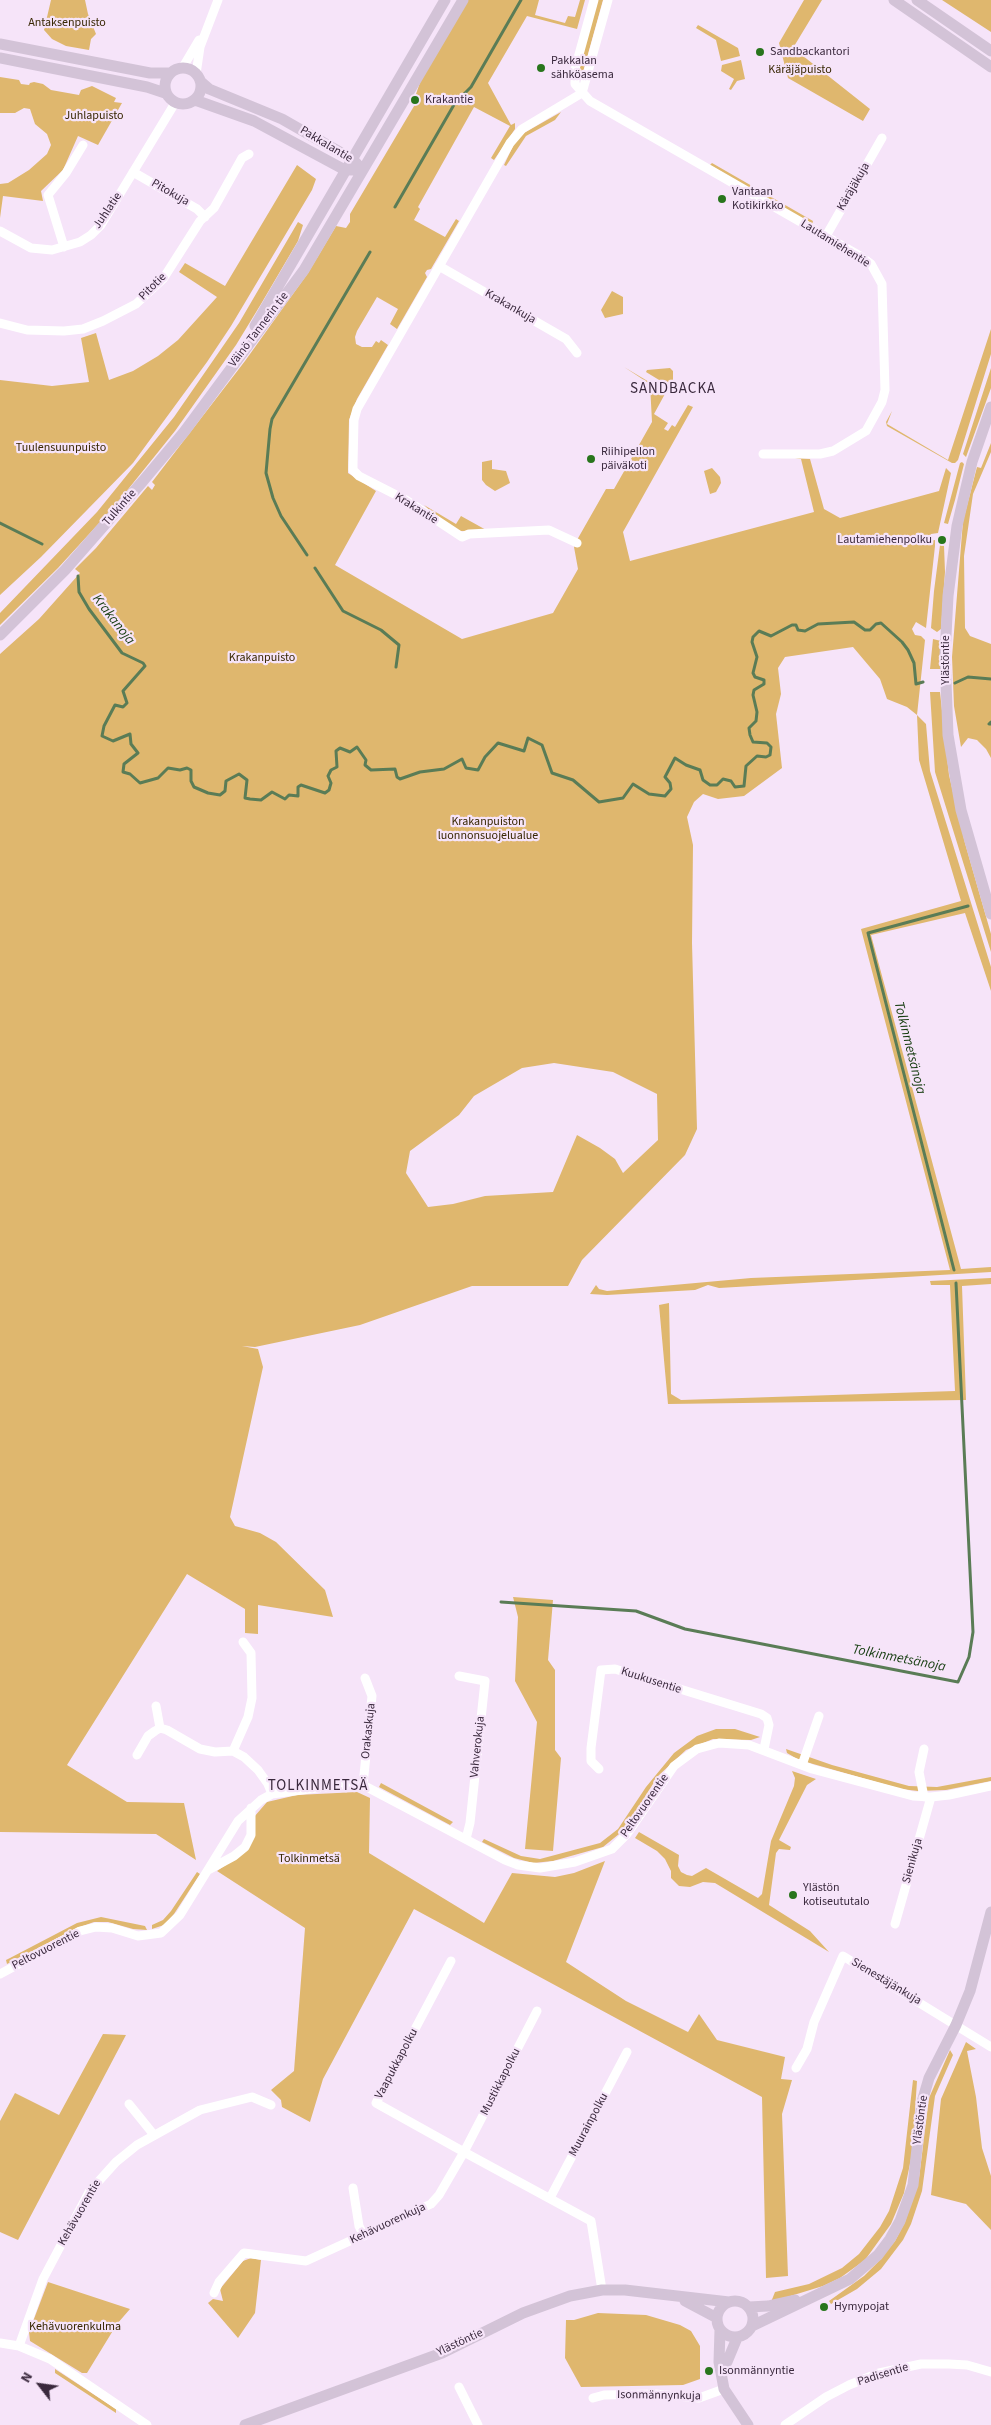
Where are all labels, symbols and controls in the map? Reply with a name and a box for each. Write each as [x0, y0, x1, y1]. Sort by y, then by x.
park label: Antaksenpuisto [28, 16, 106, 30]
place label: Sandbackantori [770, 45, 850, 59]
marker: Sandbackantori [754, 46, 766, 58]
place label: Pakkalan sähköasema [551, 54, 614, 82]
marker: Pakkalan sähköasema [535, 62, 547, 74]
park label: Käräjäpuisto [768, 63, 832, 77]
place label: Krakantie [425, 93, 473, 107]
marker: Krakantie [409, 94, 421, 106]
park label: Juhlapuisto [64, 109, 124, 123]
street label: Pakkalantie [297, 124, 355, 166]
street label: Käräjäkuja [834, 160, 874, 214]
street label: Pitokuja [148, 176, 192, 210]
place label: Vantaan Kotikirkko [732, 185, 783, 213]
street label: Juhlatie [91, 190, 125, 232]
marker: Vantaan Kotikirkko [716, 193, 728, 205]
street label: Lautamiehentie [798, 217, 872, 271]
street label: Pitotie [136, 270, 170, 304]
street label: Krakankuja [482, 287, 538, 327]
street label: Väinö Tannerin tie [226, 290, 292, 370]
district label: SANDBACKA [629, 381, 717, 399]
park label: Tuulensuunpuisto [16, 441, 106, 455]
place label: Riihipellon päiväkoti [601, 445, 655, 473]
marker: Riihipellon päiväkoti [585, 453, 597, 465]
street label: Tulkintie [100, 487, 140, 529]
street label: Krakantie [392, 490, 440, 528]
place label: Lautamiehenpolku [837, 533, 932, 547]
marker: Lautamiehenpolku [936, 534, 948, 546]
water label: Krakanoja [88, 591, 138, 649]
street label: Ylästöntie [939, 635, 953, 685]
park label: Krakanpuisto [229, 651, 295, 665]
park label: Krakanpuiston luonnonsuojelualue [438, 815, 538, 843]
water label: Tolkinmetsänoja [889, 1000, 929, 1096]
water label: Tolkinmetsänoja [851, 1642, 947, 1676]
street label: Kuukusentie [619, 1664, 683, 1698]
street label: Orakaskuja [359, 1702, 379, 1760]
street label: Vahverokuja [468, 1715, 488, 1779]
street label: Peltovuorentie [618, 1772, 672, 1840]
district label: TOLKINMETSÄ [266, 1778, 370, 1796]
street label: Sienikuja [900, 1837, 926, 1885]
park label: Tolkinmetsä [278, 1852, 340, 1866]
place label: Ylästön kotiseututalo [803, 1881, 870, 1909]
marker: Ylästön kotiseututalo [787, 1889, 799, 1901]
street label: Peltovuorentie [10, 1927, 82, 1973]
street label: Sienestäjänkuja [848, 1955, 924, 2009]
street label: Vaapukkapolku [372, 2026, 422, 2102]
street label: Mustikkapolku [478, 2046, 524, 2118]
street label: Muurainpolku [566, 2091, 612, 2159]
street label: Ylästöntie [910, 2094, 932, 2146]
street label: Kehävuorentie [55, 2178, 105, 2248]
street label: Kehävuorenkuja [348, 2200, 428, 2248]
place label: Hymypojat [834, 2300, 889, 2314]
marker: Hymypojat [818, 2301, 830, 2313]
park label: Kehävuorenkulma [29, 2320, 121, 2334]
street label: Ylästöntie [435, 2326, 485, 2360]
north arrow [15, 2360, 65, 2410]
street label: Padisentie [856, 2360, 910, 2390]
place label: Isonmännyntie [719, 2364, 795, 2378]
marker: Isonmännyntie [703, 2365, 715, 2377]
text: N [16, 2368, 38, 2387]
street label: Isonmännynkuja [617, 2388, 701, 2404]

